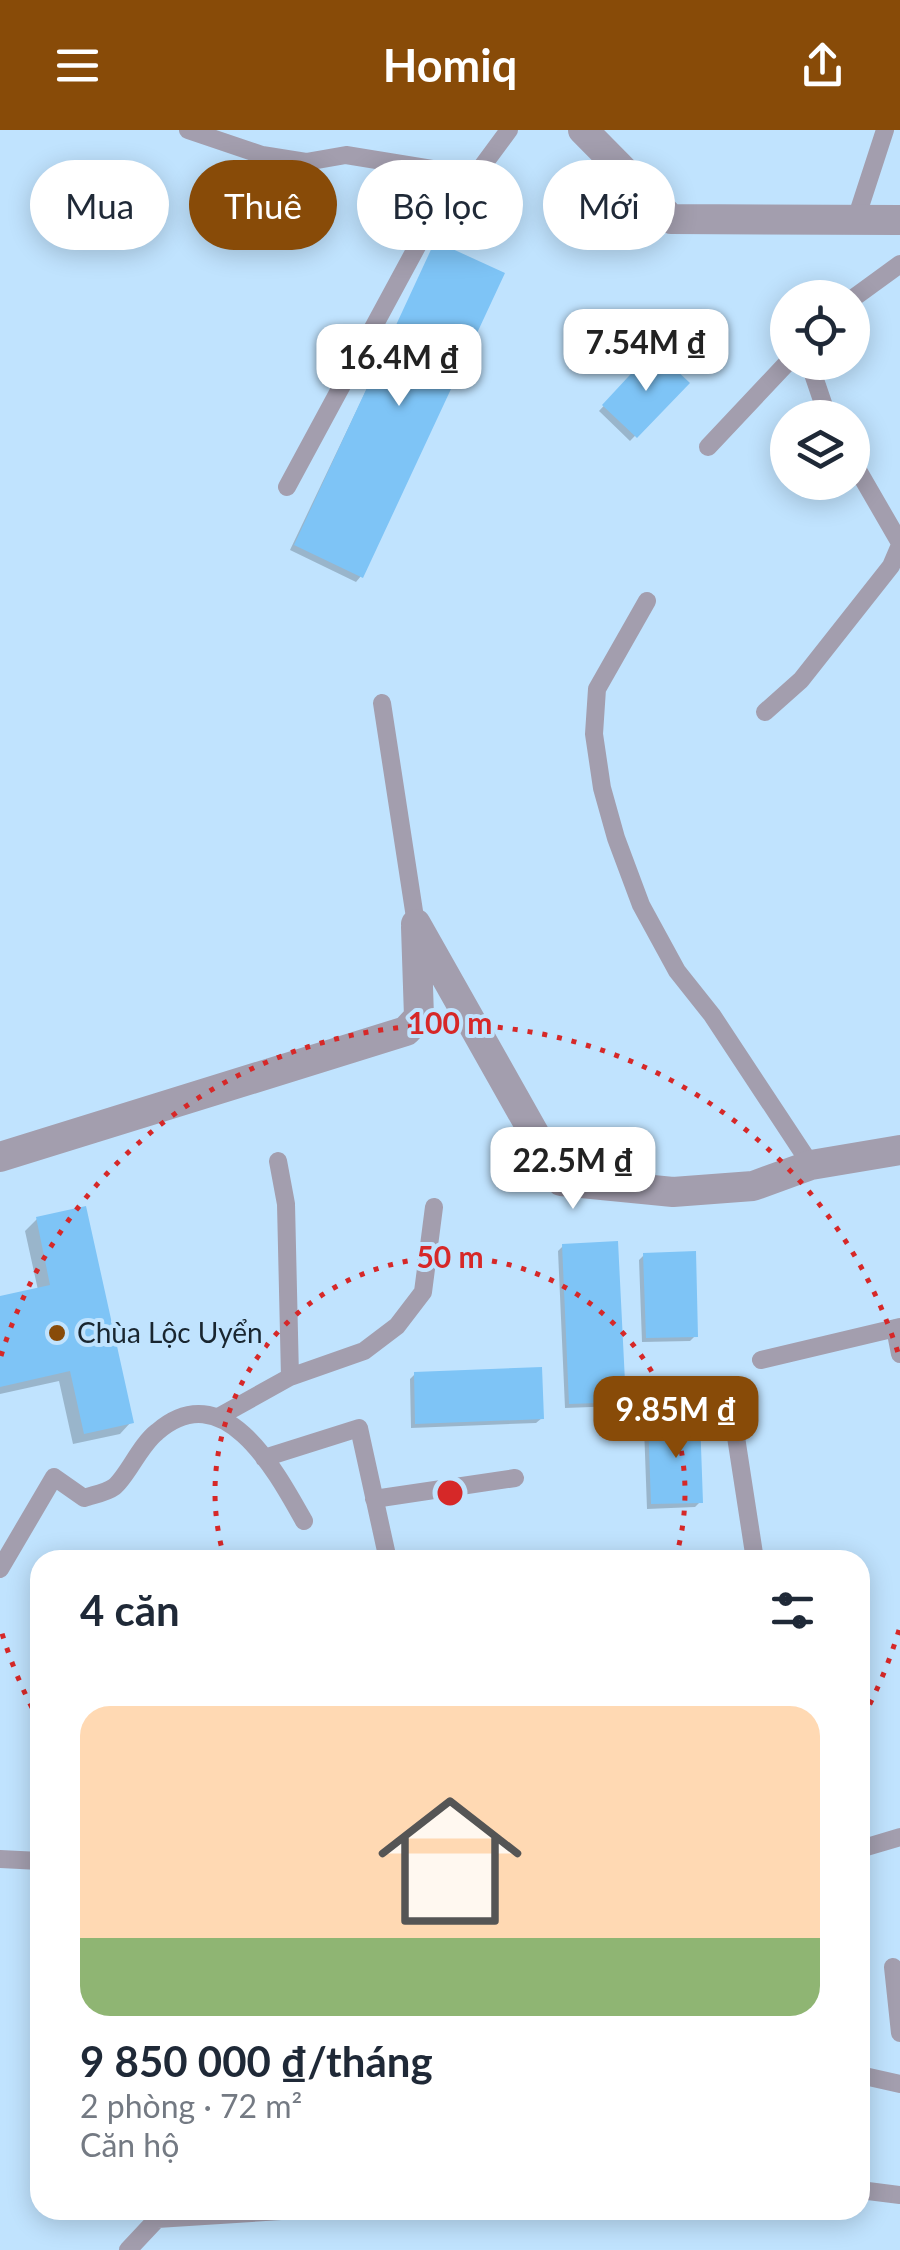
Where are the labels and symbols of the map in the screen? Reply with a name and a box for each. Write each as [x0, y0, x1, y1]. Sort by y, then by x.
pin: 7.54M ₫ [554, 309, 738, 394]
pin: 16.4M ₫ [307, 324, 491, 409]
text: 100 m [408, 1004, 492, 1040]
pin: 22.5M ₫ [481, 1127, 665, 1212]
text: 50 m [416, 1238, 484, 1274]
place label: Chùa Lộc Uyển [77, 1315, 263, 1349]
marker: Chùa Lộc Uyển [46, 1322, 68, 1344]
pin: 9.85M ₫ [584, 1376, 768, 1461]
centre of rings [432, 1475, 468, 1511]

